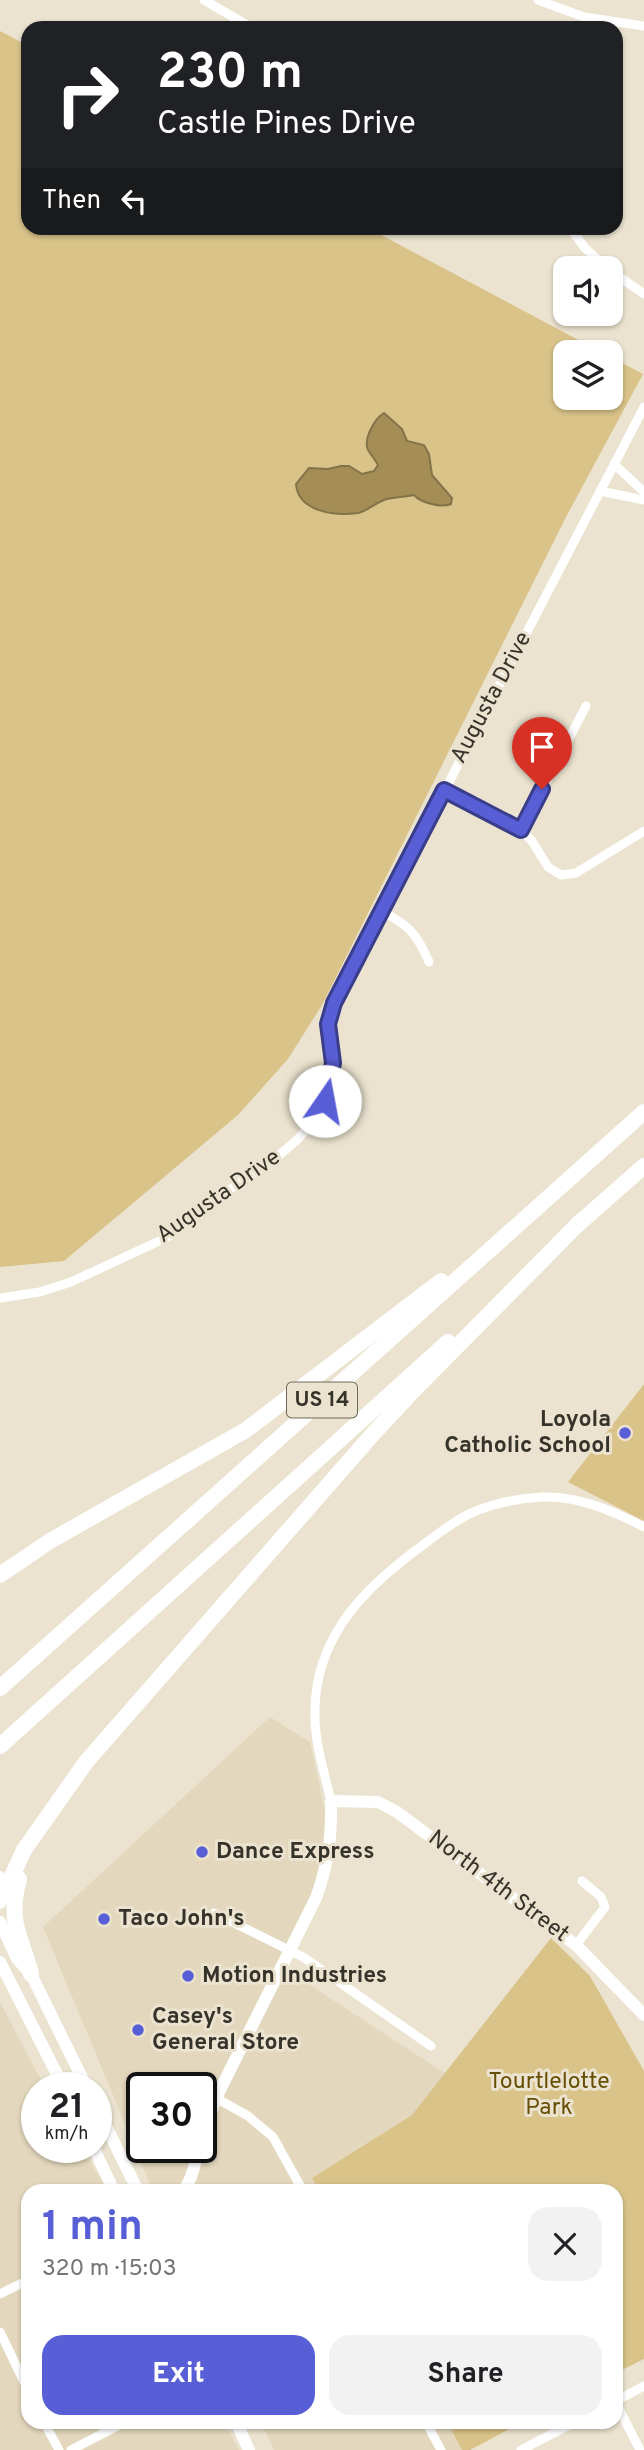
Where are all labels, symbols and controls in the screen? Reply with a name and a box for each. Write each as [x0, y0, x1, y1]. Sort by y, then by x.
text: 230 m [157, 44, 303, 106]
icon: right [42, 49, 133, 140]
text: Castle Pines Drive [157, 105, 416, 145]
icon: left [115, 182, 153, 220]
text: Then [42, 185, 101, 218]
map controls [553, 256, 623, 410]
button: sound [553, 256, 623, 326]
button: layers [553, 340, 623, 410]
street label: Augusta Drive [445, 627, 539, 769]
pin [512, 717, 572, 789]
icon: arrive [523, 728, 561, 766]
position arrow [288, 1064, 362, 1138]
street label: Augusta Drive [151, 1143, 287, 1251]
road number: US 14 [287, 1382, 357, 1418]
place label: Loyola Catholic School [444, 1406, 611, 1461]
marker: Loyola Catholic School [617, 1425, 633, 1441]
street label: North 4th Street [422, 1825, 574, 1949]
place label: Dance Express [216, 1838, 375, 1867]
marker: Dance Express [194, 1844, 210, 1860]
place label: Taco John's [118, 1905, 245, 1934]
marker: Taco John's [96, 1911, 112, 1927]
place label: Motion Industries [202, 1962, 387, 1991]
marker: Motion Industries [180, 1968, 196, 1984]
place label: Casey's General Store [152, 2003, 299, 2058]
marker: Casey's General Store [130, 2022, 146, 2038]
park label: Tourtlelotte Park [488, 2068, 610, 2123]
speed limit sign: 30 [126, 2072, 217, 2163]
text: 21 [49, 2086, 84, 2130]
text: km/h [45, 2123, 88, 2146]
text: 1 min [42, 2202, 143, 2255]
button: close [528, 2207, 602, 2281]
text: 320 m · 15:03 [42, 2255, 177, 2284]
button: Exit [42, 2335, 315, 2415]
button: Share [329, 2335, 602, 2415]

